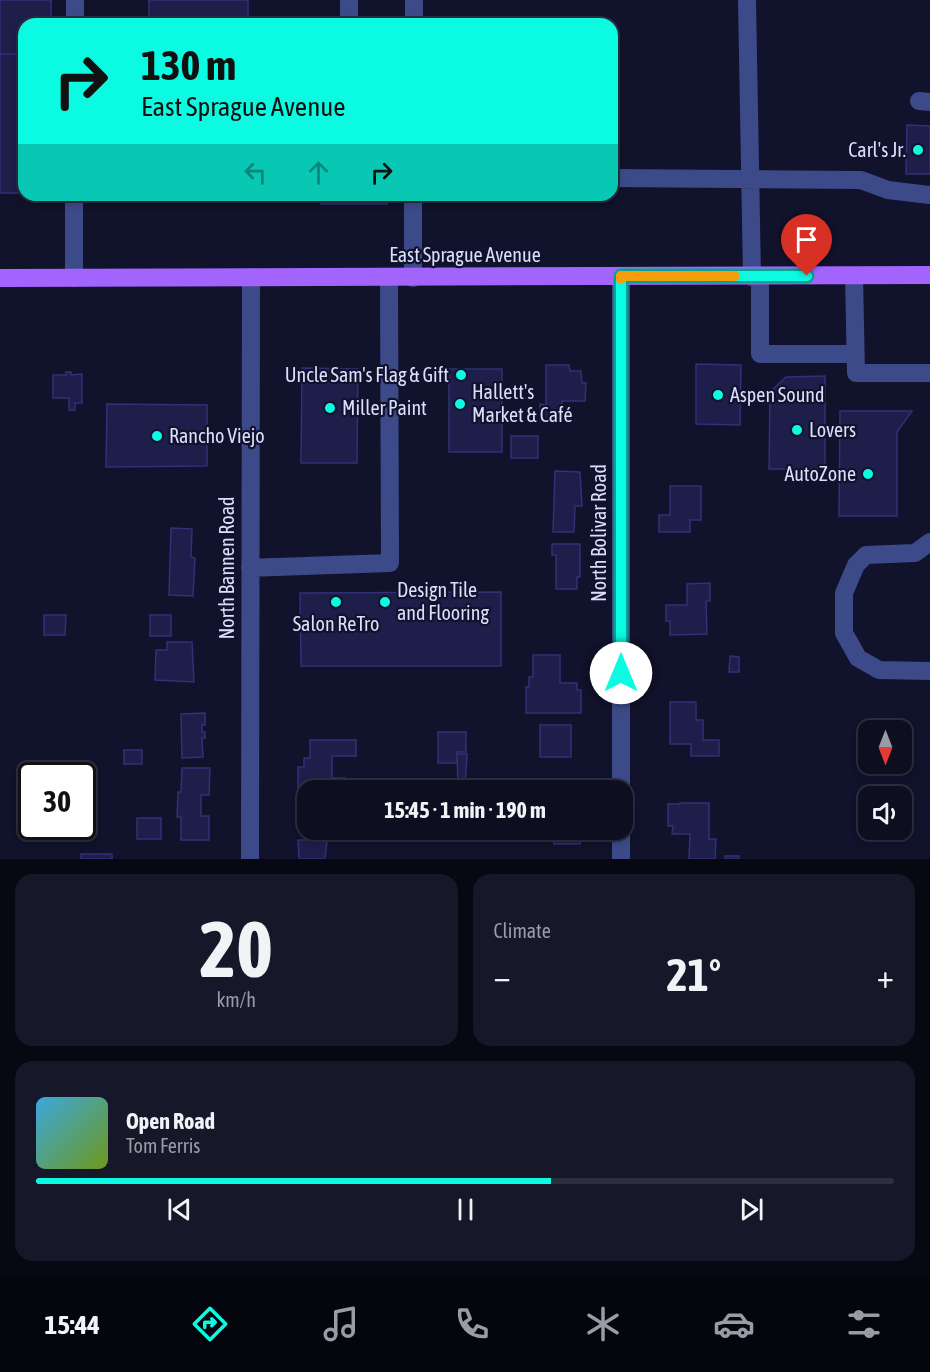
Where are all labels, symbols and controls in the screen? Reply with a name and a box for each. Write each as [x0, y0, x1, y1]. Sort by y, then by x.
text: 130 m [141, 41, 236, 89]
icon: right [42, 42, 120, 120]
text: East Sprague Avenue [141, 91, 346, 122]
place label: Carl's Jr. [848, 138, 906, 161]
marker: Carl's Jr. [911, 143, 925, 157]
icon: left [239, 156, 272, 189]
icon: ahead [302, 156, 335, 189]
icon: right [365, 156, 398, 189]
pin [781, 214, 832, 276]
icon: arrive [790, 223, 823, 256]
street label: East Sprague Avenue [389, 243, 541, 266]
place label: Uncle Sam's Flag & Gift [285, 363, 449, 386]
marker: Uncle Sam's Flag & Gift [454, 368, 468, 382]
place label: Hallett's Market & Café [472, 380, 573, 426]
place label: Aspen Sound [730, 383, 825, 406]
marker: Aspen Sound [711, 388, 725, 402]
place label: Miller Paint [342, 396, 427, 419]
marker: Hallett's Market & Café [453, 397, 467, 411]
marker: Miller Paint [323, 401, 337, 415]
place label: Lovers [809, 418, 856, 441]
marker: Lovers [790, 423, 804, 437]
place label: Rancho Viejo [169, 424, 265, 447]
marker: Rancho Viejo [150, 429, 164, 443]
place label: AutoZone [784, 462, 856, 485]
street label: North Bolivar Road [587, 464, 610, 602]
marker: AutoZone [861, 467, 875, 481]
street label: North Bannen Road [215, 497, 238, 639]
place label: Design Tile and Flooring [397, 578, 489, 624]
marker: Salon ReTro [329, 595, 343, 609]
marker: Design Tile and Flooring [378, 595, 392, 609]
place label: Salon ReTro [293, 612, 379, 635]
position arrow [589, 641, 653, 705]
north arrow [858, 720, 912, 774]
map controls [858, 720, 912, 840]
speed limit sign: 30 [18, 762, 96, 840]
button: sound [858, 786, 912, 840]
text: 15:45 · 1 min · 190 m [384, 797, 546, 823]
text: 20 [200, 904, 273, 994]
text: Climate [494, 919, 551, 942]
text: 21° [666, 949, 721, 1001]
text: − [494, 957, 511, 995]
text: + [877, 957, 894, 995]
text: km/h [216, 988, 256, 1011]
text: Open Road [126, 1108, 215, 1134]
text: Tom Ferris [126, 1134, 200, 1157]
icon: previous [163, 1193, 196, 1226]
icon: pause [449, 1193, 482, 1226]
icon: next [735, 1193, 768, 1226]
icon: directions [189, 1303, 231, 1345]
icon: music [320, 1303, 362, 1345]
icon: phone [451, 1303, 493, 1345]
icon: climate [582, 1303, 624, 1345]
icon: car [713, 1303, 755, 1345]
icon: filters [843, 1303, 885, 1345]
text: 15:44 [44, 1309, 100, 1340]

